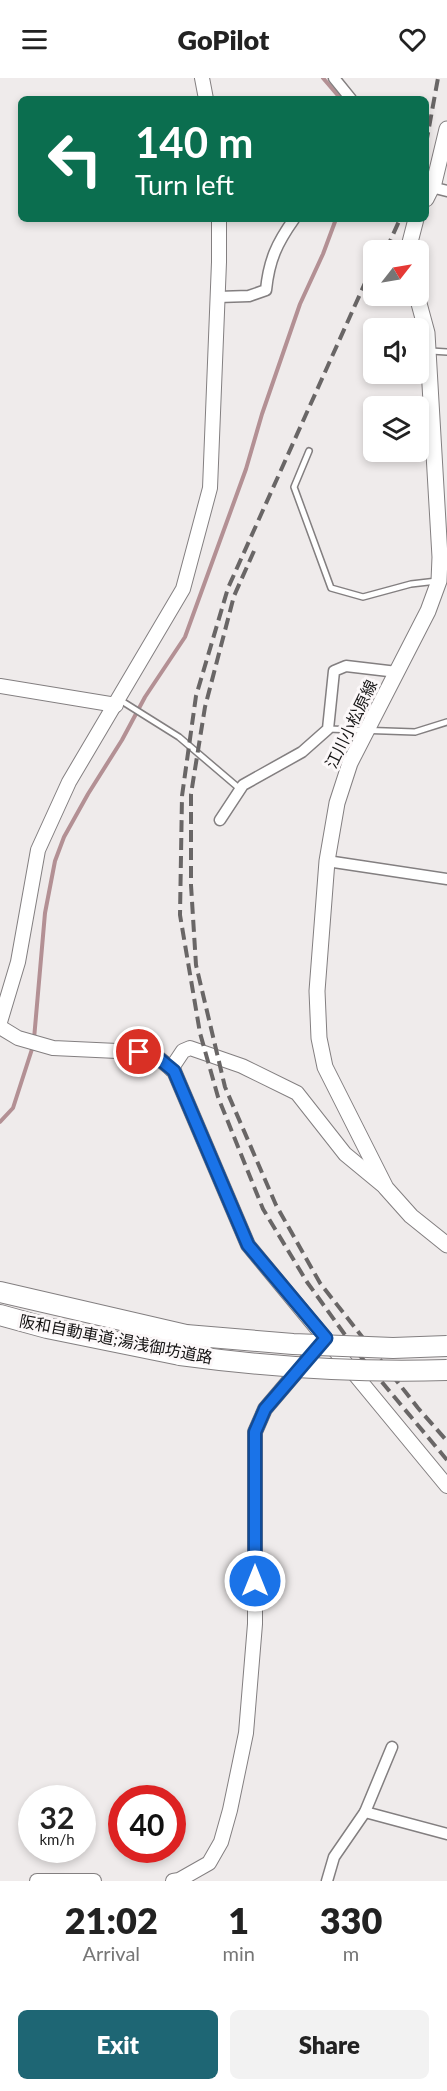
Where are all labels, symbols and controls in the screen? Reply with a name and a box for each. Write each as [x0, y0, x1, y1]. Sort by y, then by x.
icon: menu [18, 23, 51, 56]
text: GoPilot [178, 23, 269, 56]
icon: heart [396, 23, 429, 56]
text: 140 m [135, 117, 253, 167]
icon: left [36, 120, 114, 198]
text: Turn left [135, 168, 234, 201]
north arrow [363, 240, 429, 306]
map controls [363, 240, 429, 462]
button: sound [363, 318, 429, 384]
button: layers [363, 396, 429, 462]
street label: 江川小松原線 [321, 676, 380, 771]
pin [113, 1026, 164, 1077]
icon: arrive [122, 1035, 155, 1068]
street label: 阪和自動車道;湯浅御坊道路 [18, 1310, 214, 1367]
position arrow [223, 1549, 287, 1613]
speed limit sign: 40 [108, 1785, 186, 1863]
text: 32 [40, 1799, 74, 1835]
text: km/h [39, 1830, 75, 1848]
text: 21:02 [65, 1898, 158, 1942]
text: 1 [228, 1898, 249, 1942]
text: 330 [320, 1898, 382, 1942]
text: Arrival [82, 1941, 140, 1965]
text: min [223, 1941, 255, 1965]
text: m [343, 1941, 359, 1965]
button: Exit [18, 2010, 218, 2079]
button: Share [230, 2010, 429, 2079]

